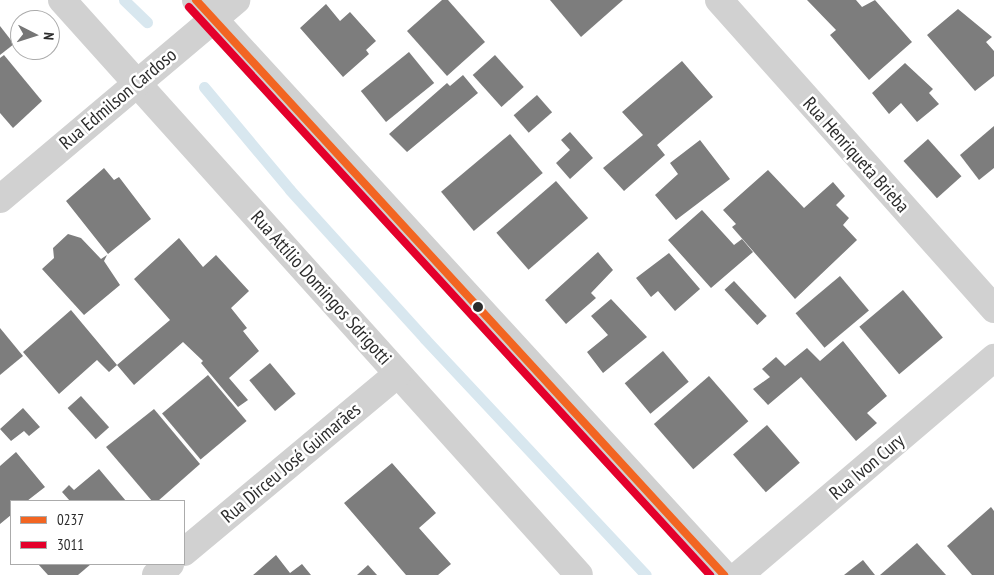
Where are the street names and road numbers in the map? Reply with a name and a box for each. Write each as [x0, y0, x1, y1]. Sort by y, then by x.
street label: Rua Edmilson Cardoso [55, 43, 181, 155]
street label: Rua Henriqueta Brieba [798, 92, 914, 218]
street label: Rua Attílio Domingos Sdrigotti [246, 206, 396, 370]
street label: Rua Dirceu José Guimarães [217, 398, 365, 528]
street label: Rua Ivon Cury [825, 429, 909, 505]

